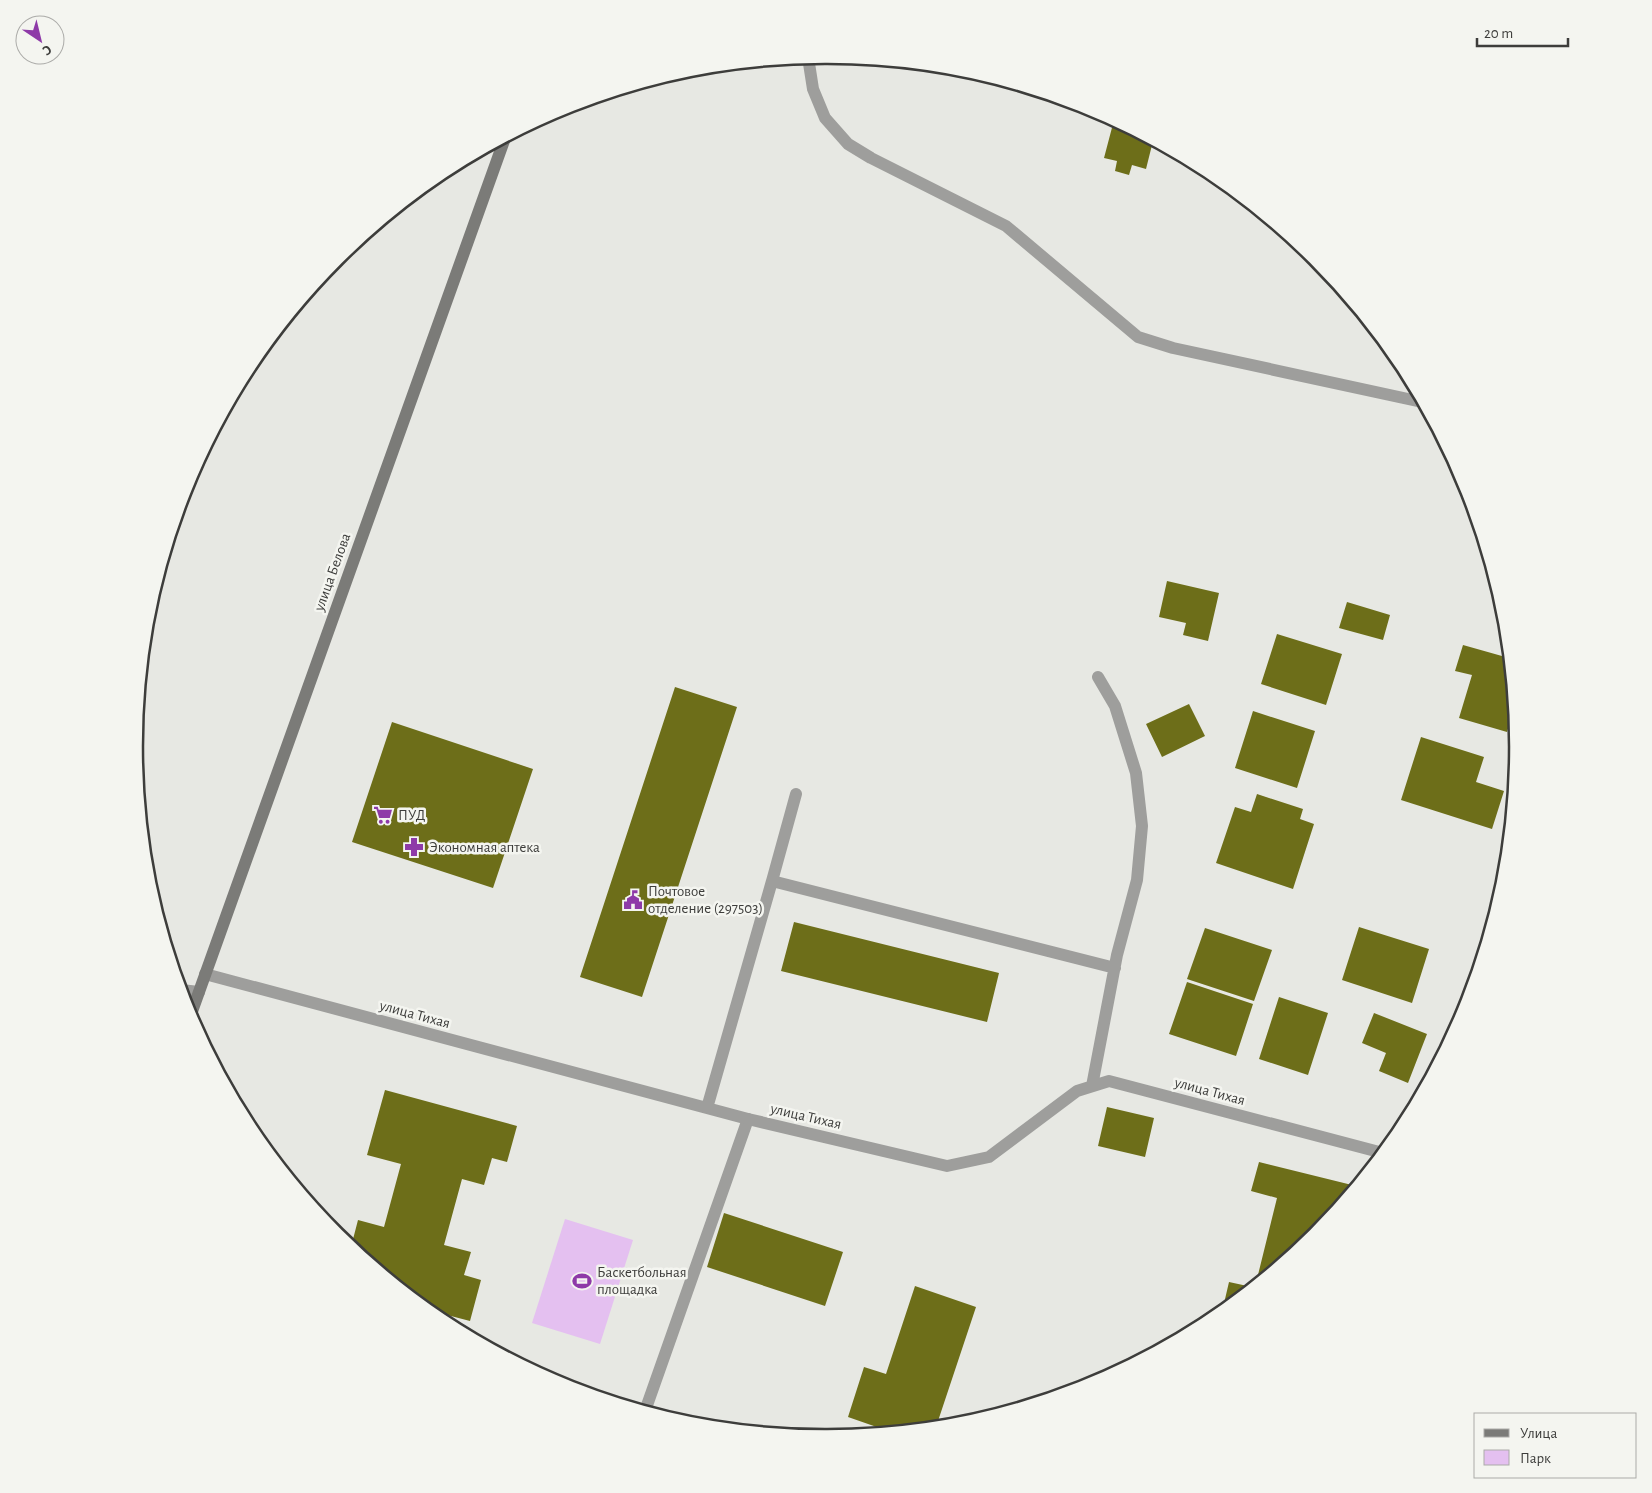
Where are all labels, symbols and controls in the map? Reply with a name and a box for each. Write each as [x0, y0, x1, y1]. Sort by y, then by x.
north arrow [15, 15, 65, 65]
scale bar [1477, 15, 1568, 47]
text: 20 m [1484, 26, 1513, 41]
text: С [39, 42, 54, 58]
street label: улица Белова [311, 531, 354, 614]
supermarket icon: ПУД [372, 804, 394, 826]
place label: ПУД [398, 808, 426, 823]
pharmacy icon: Экономная аптека [403, 836, 425, 858]
place label: Экономная аптека [429, 840, 540, 855]
place label: Почтовое отделение (297503) [648, 884, 763, 916]
public building icon: Почтовое отделение (297503) [622, 889, 644, 911]
street label: улица Тихая [377, 998, 452, 1031]
street label: улица Тихая [1172, 1075, 1247, 1108]
street label: улица Тихая [768, 1101, 843, 1132]
place label: Баскетбольная площадка [597, 1265, 687, 1297]
sports icon: Баскетбольная площадка [571, 1270, 593, 1292]
legend [1474, 1413, 1637, 1478]
text: Улица [1520, 1426, 1557, 1441]
text: Парк [1520, 1451, 1551, 1466]

